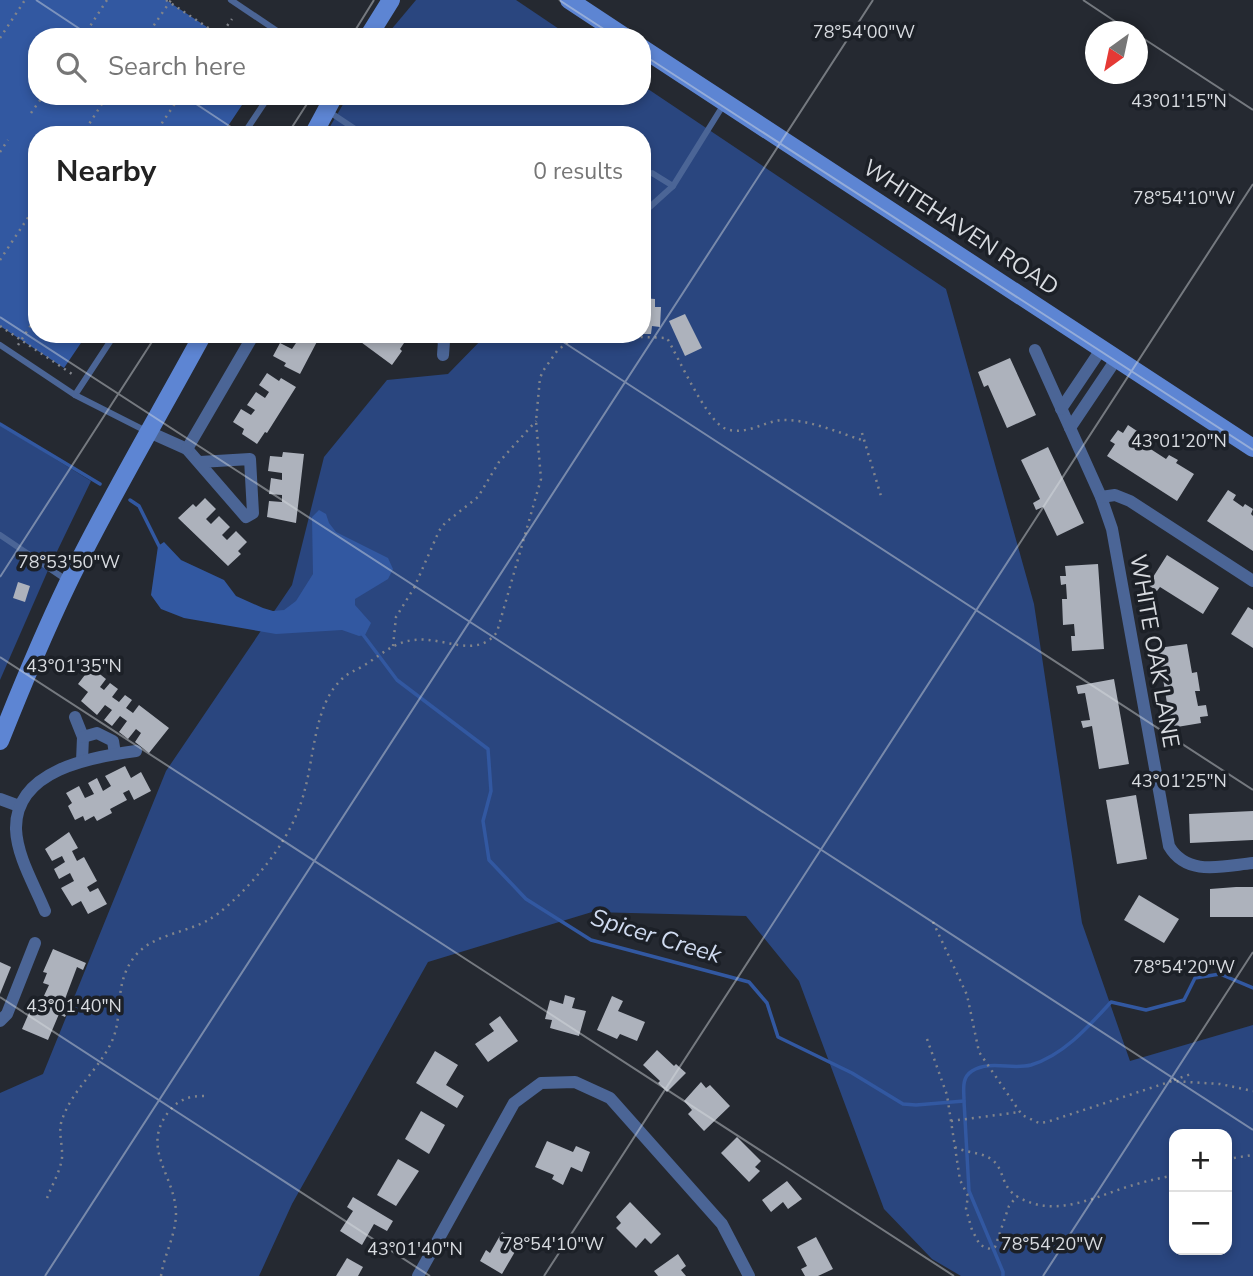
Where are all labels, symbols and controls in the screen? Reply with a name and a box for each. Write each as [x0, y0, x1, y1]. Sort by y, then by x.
text: 78°54'00"W [813, 20, 915, 44]
north arrow [1085, 21, 1148, 84]
search box [28, 28, 651, 105]
icon: search [52, 48, 90, 86]
text: Search here [108, 49, 246, 84]
text: 43°01'15"N [1131, 89, 1227, 113]
text: Nearby [56, 151, 156, 192]
street label: WHITEHAVEN ROAD [857, 152, 1065, 302]
text: 0 results [533, 156, 623, 187]
text: 78°54'10"W [1133, 186, 1235, 210]
text: 43°01'20"N [1131, 429, 1227, 453]
text: 78°53'50"W [18, 550, 120, 574]
street label: WHITE OAK LANE [1122, 552, 1187, 750]
text: 43°01'35"N [26, 654, 122, 678]
text: 43°01'25"N [1131, 769, 1227, 793]
water label: Spicer Creek [587, 901, 726, 971]
text: 78°54'20"W [1133, 955, 1235, 979]
text: 43°01'40"N [26, 994, 122, 1018]
map controls [1169, 1129, 1232, 1255]
button: + [1169, 1129, 1232, 1192]
button: − [1169, 1192, 1232, 1255]
text: 78°54'10"W [502, 1232, 604, 1256]
text: 78°54'20"W [1001, 1232, 1103, 1256]
text: 43°01'40"N [367, 1237, 463, 1261]

